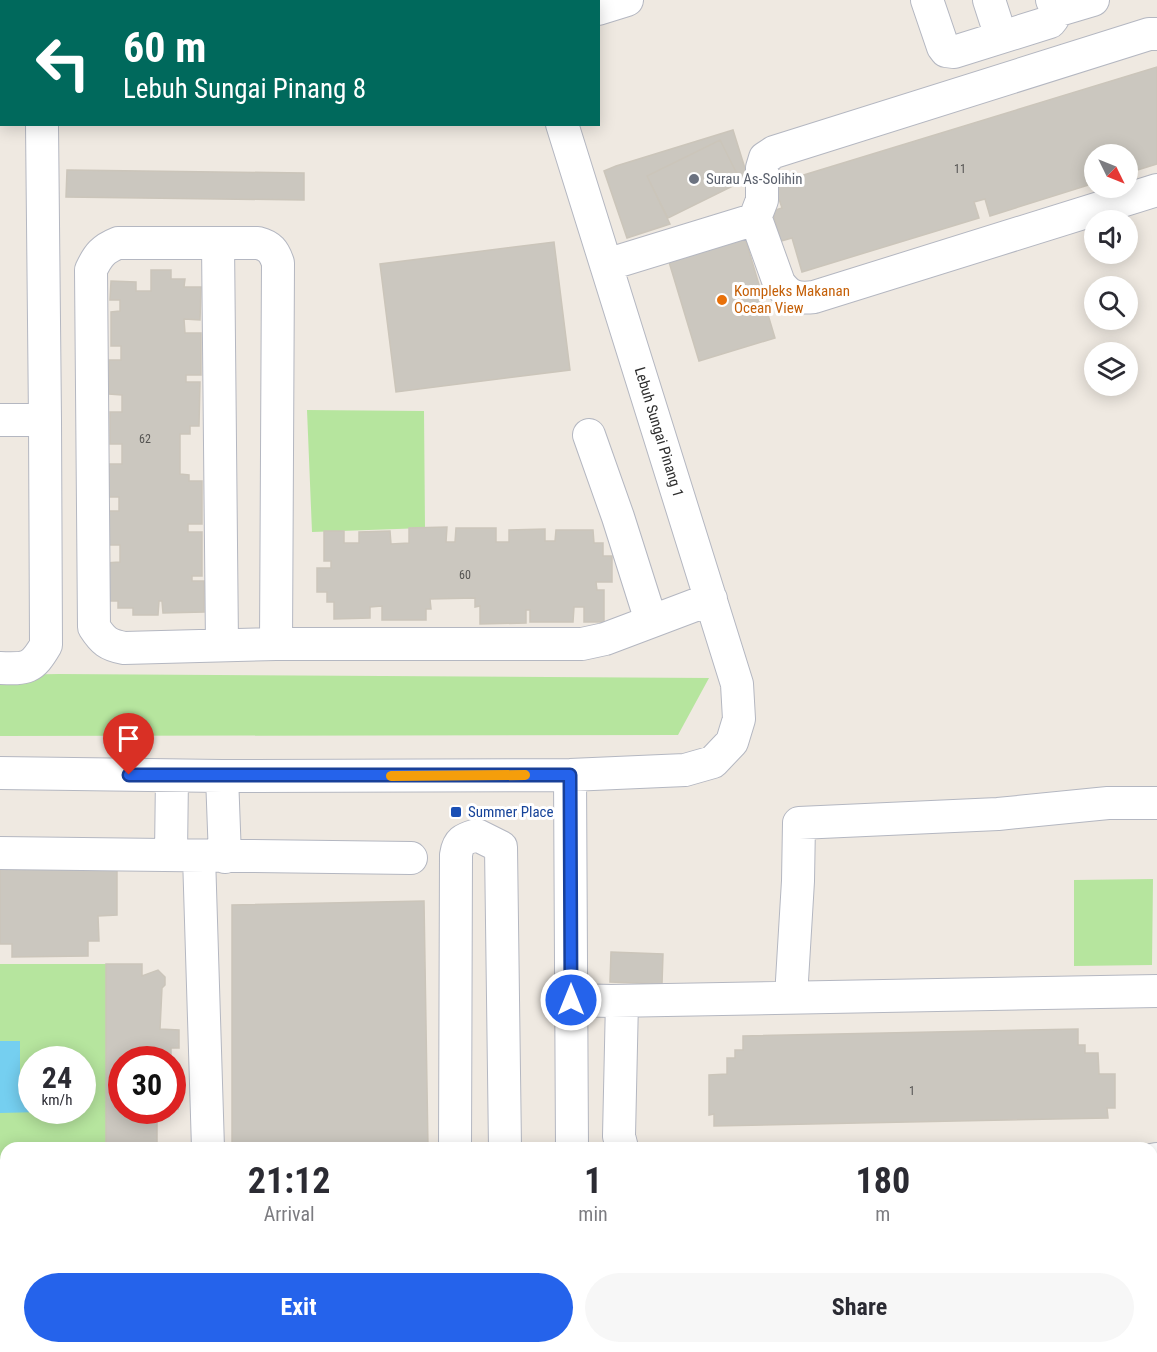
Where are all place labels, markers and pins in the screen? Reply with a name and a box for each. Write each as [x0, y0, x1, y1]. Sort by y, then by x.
place label: Surau As-Solihin [706, 170, 803, 188]
marker: Surau As-Solihin [687, 172, 701, 186]
place label: Kompleks Makanan Ocean View [734, 282, 850, 317]
marker: Kompleks Makanan Ocean View [715, 293, 729, 307]
pin [103, 713, 154, 775]
place label: Summer Place [468, 803, 554, 821]
marker: Summer Place [449, 805, 463, 819]

